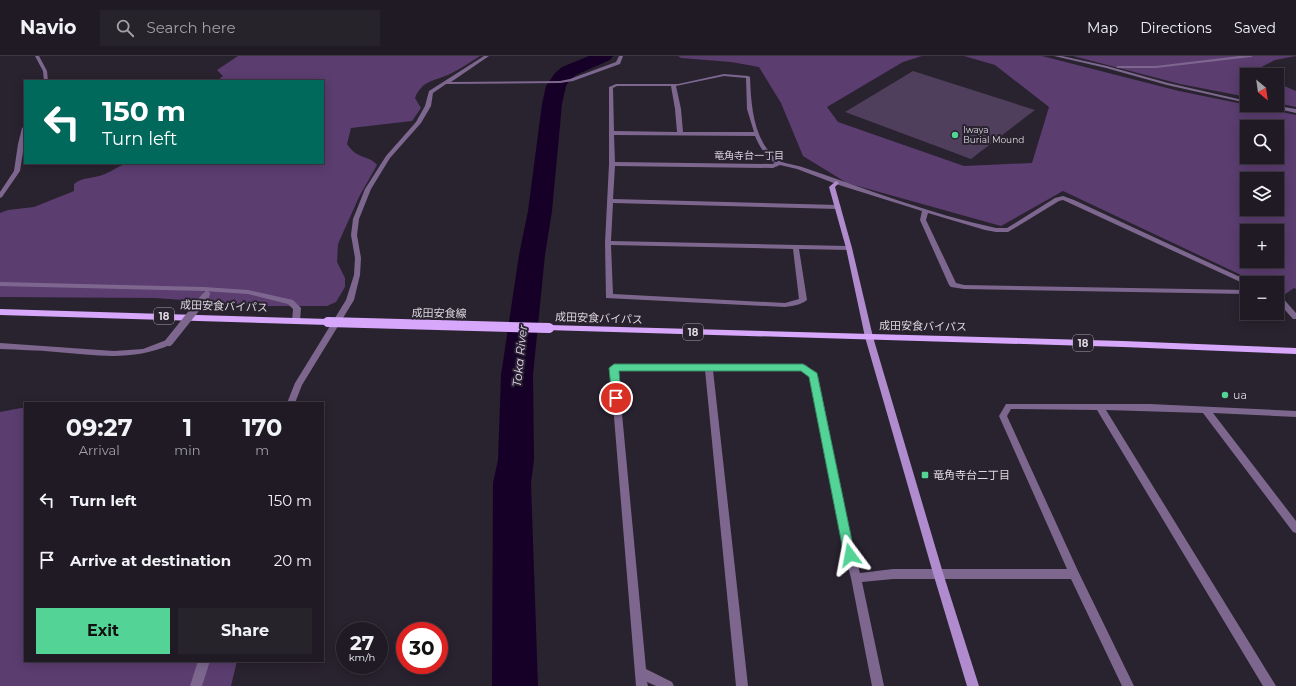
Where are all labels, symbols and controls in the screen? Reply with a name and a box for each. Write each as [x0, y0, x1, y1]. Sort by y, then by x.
search box [100, 10, 380, 46]
text: Navio [20, 16, 76, 39]
icon: search [114, 17, 136, 39]
text: Search here [146, 18, 236, 37]
text: Map [1087, 19, 1118, 37]
text: Directions [1140, 19, 1212, 37]
text: Saved [1234, 19, 1276, 37]
north arrow [1240, 68, 1284, 112]
map controls [1240, 68, 1284, 320]
text: 150 m [102, 94, 186, 128]
icon: left [36, 96, 88, 148]
button: search [1240, 120, 1284, 164]
place label: Iwaya Burial Mound [963, 124, 1024, 145]
text: Turn left [102, 128, 177, 150]
marker: Iwaya Burial Mound [950, 130, 960, 140]
district label: 竜角寺台一丁目 [714, 149, 784, 162]
button: layers [1240, 172, 1284, 216]
button: + [1240, 224, 1284, 268]
button: − [1240, 276, 1284, 320]
street label: 成田安食バイパス [180, 297, 268, 315]
street label: 成田安食線 [411, 306, 467, 320]
road number: 18 [154, 308, 174, 324]
street label: 成田安食バイパス [555, 309, 643, 327]
street label: 成田安食バイパス [879, 318, 967, 334]
water label: Toka River [509, 324, 530, 388]
road number: 18 [683, 324, 703, 340]
road number: 18 [1073, 335, 1093, 351]
pin [599, 381, 633, 415]
icon: arrive [605, 387, 627, 409]
place label: ua [1233, 388, 1247, 402]
marker: ua [1220, 390, 1230, 400]
text: 09:27 [66, 413, 133, 442]
text: 1 [183, 413, 192, 442]
text: 170 [242, 413, 282, 442]
text: Arrival [79, 442, 120, 458]
text: min [174, 442, 200, 458]
text: m [255, 442, 269, 458]
place label: 竜角寺台二丁目 [933, 468, 1010, 482]
marker: 竜角寺台二丁目 [920, 470, 930, 480]
icon: left [36, 489, 58, 511]
text: Turn left [70, 491, 137, 510]
text: 150 m [268, 491, 312, 510]
position arrow [829, 534, 871, 576]
icon: arrive [36, 549, 58, 571]
text: Arrive at destination [70, 551, 231, 570]
text: 20 m [274, 551, 312, 570]
button: Exit [36, 608, 170, 654]
button: Share [178, 608, 312, 654]
speed limit sign: 30 [396, 622, 448, 674]
text: 27 [350, 631, 374, 655]
text: km/h [349, 651, 375, 664]

